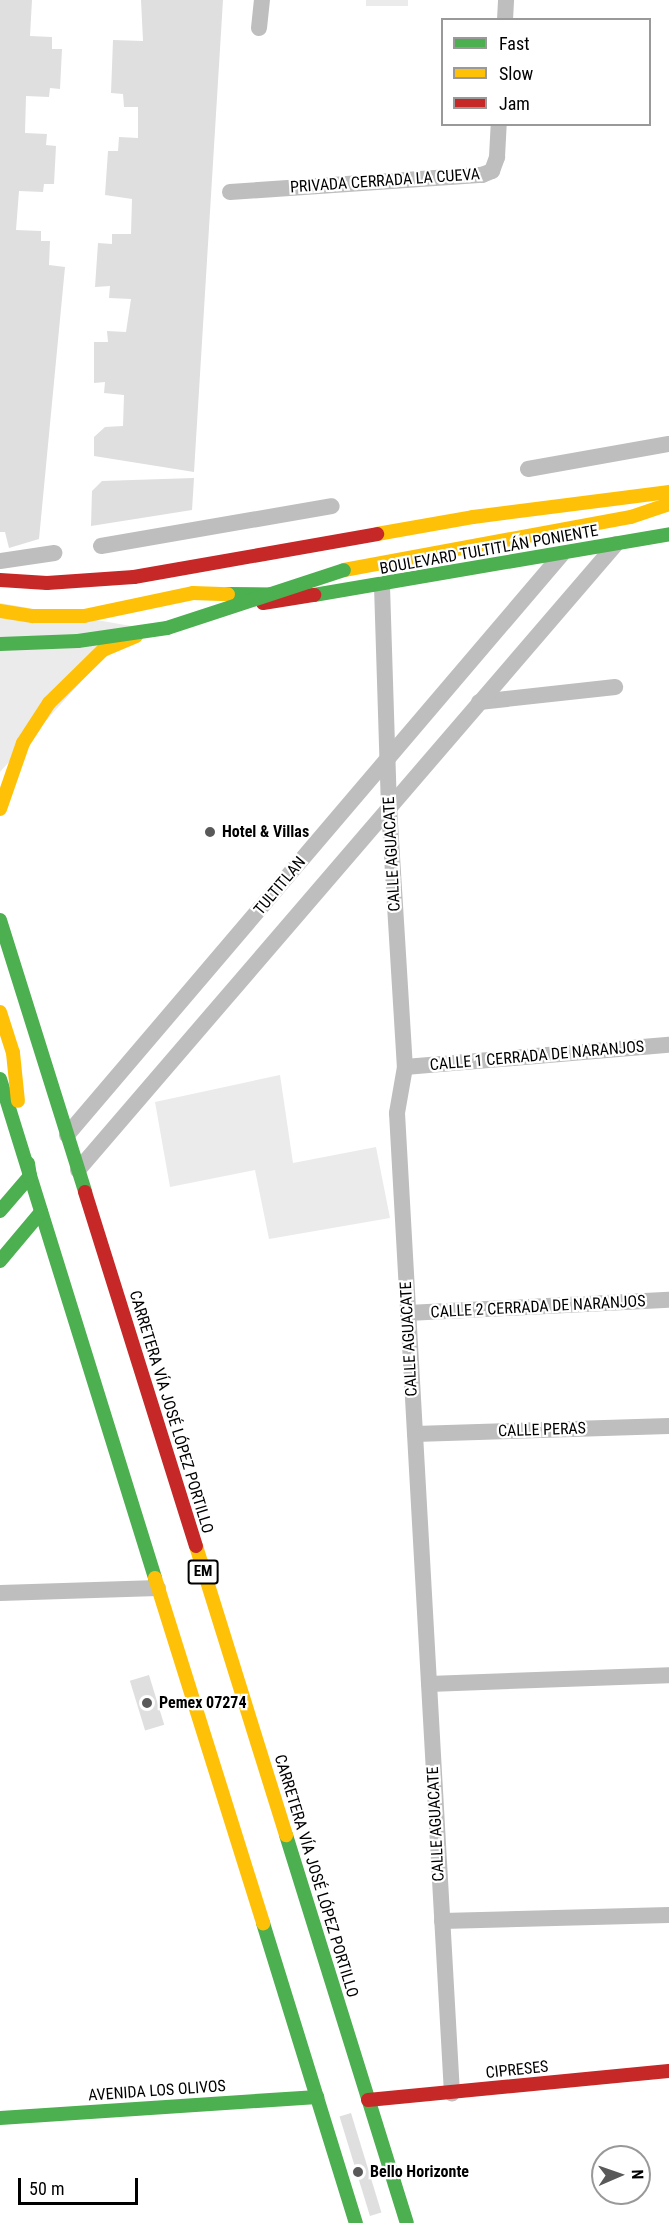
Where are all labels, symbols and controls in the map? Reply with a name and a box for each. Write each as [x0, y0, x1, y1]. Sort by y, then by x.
legend [441, 18, 651, 126]
text: Fast [499, 33, 530, 54]
text: Slow [499, 63, 533, 84]
text: Jam [499, 93, 530, 114]
street label: PRIVADA CERRADA LA CUEVA [289, 165, 481, 197]
street label: BOULEVARD TULTITLÁN PONIENTE [378, 521, 600, 579]
street label: CALLE AGUACATE [379, 796, 405, 912]
place label: Hotel & Villas [222, 822, 309, 842]
marker: Hotel & Villas [203, 825, 217, 839]
street label: TULTITLAN [250, 853, 310, 919]
street label: CALLE 1 CERRADA DE NARANJOS [429, 1037, 645, 1075]
street label: CALLE AGUACATE [396, 1281, 422, 1397]
street label: CARRETERA VÍA JOSÉ LÓPEZ PORTILLO [125, 1288, 217, 1536]
street label: CALLE 2 CERRADA DE NARANJOS [430, 1292, 646, 1322]
street label: CALLE PERAS [498, 1419, 586, 1441]
road number: EM [186, 1560, 220, 1584]
place label: Pemex 07274 [159, 1693, 247, 1713]
marker: Pemex 07274 [140, 1696, 154, 1710]
street label: CARRETERA VÍA JOSÉ LÓPEZ PORTILLO [270, 1752, 362, 2000]
street label: CALLE AGUACATE [423, 1766, 449, 1882]
street label: CIPRESES [485, 2057, 549, 2083]
street label: AVENIDA LOS OLIVOS [88, 2077, 226, 2105]
north arrow [591, 2145, 651, 2205]
place label: Bello Horizonte [370, 2162, 469, 2182]
marker: Bello Horizonte [351, 2165, 365, 2179]
scale bar [21, 2166, 141, 2204]
text: N [628, 2169, 647, 2180]
text: 50 m [29, 2178, 64, 2199]

